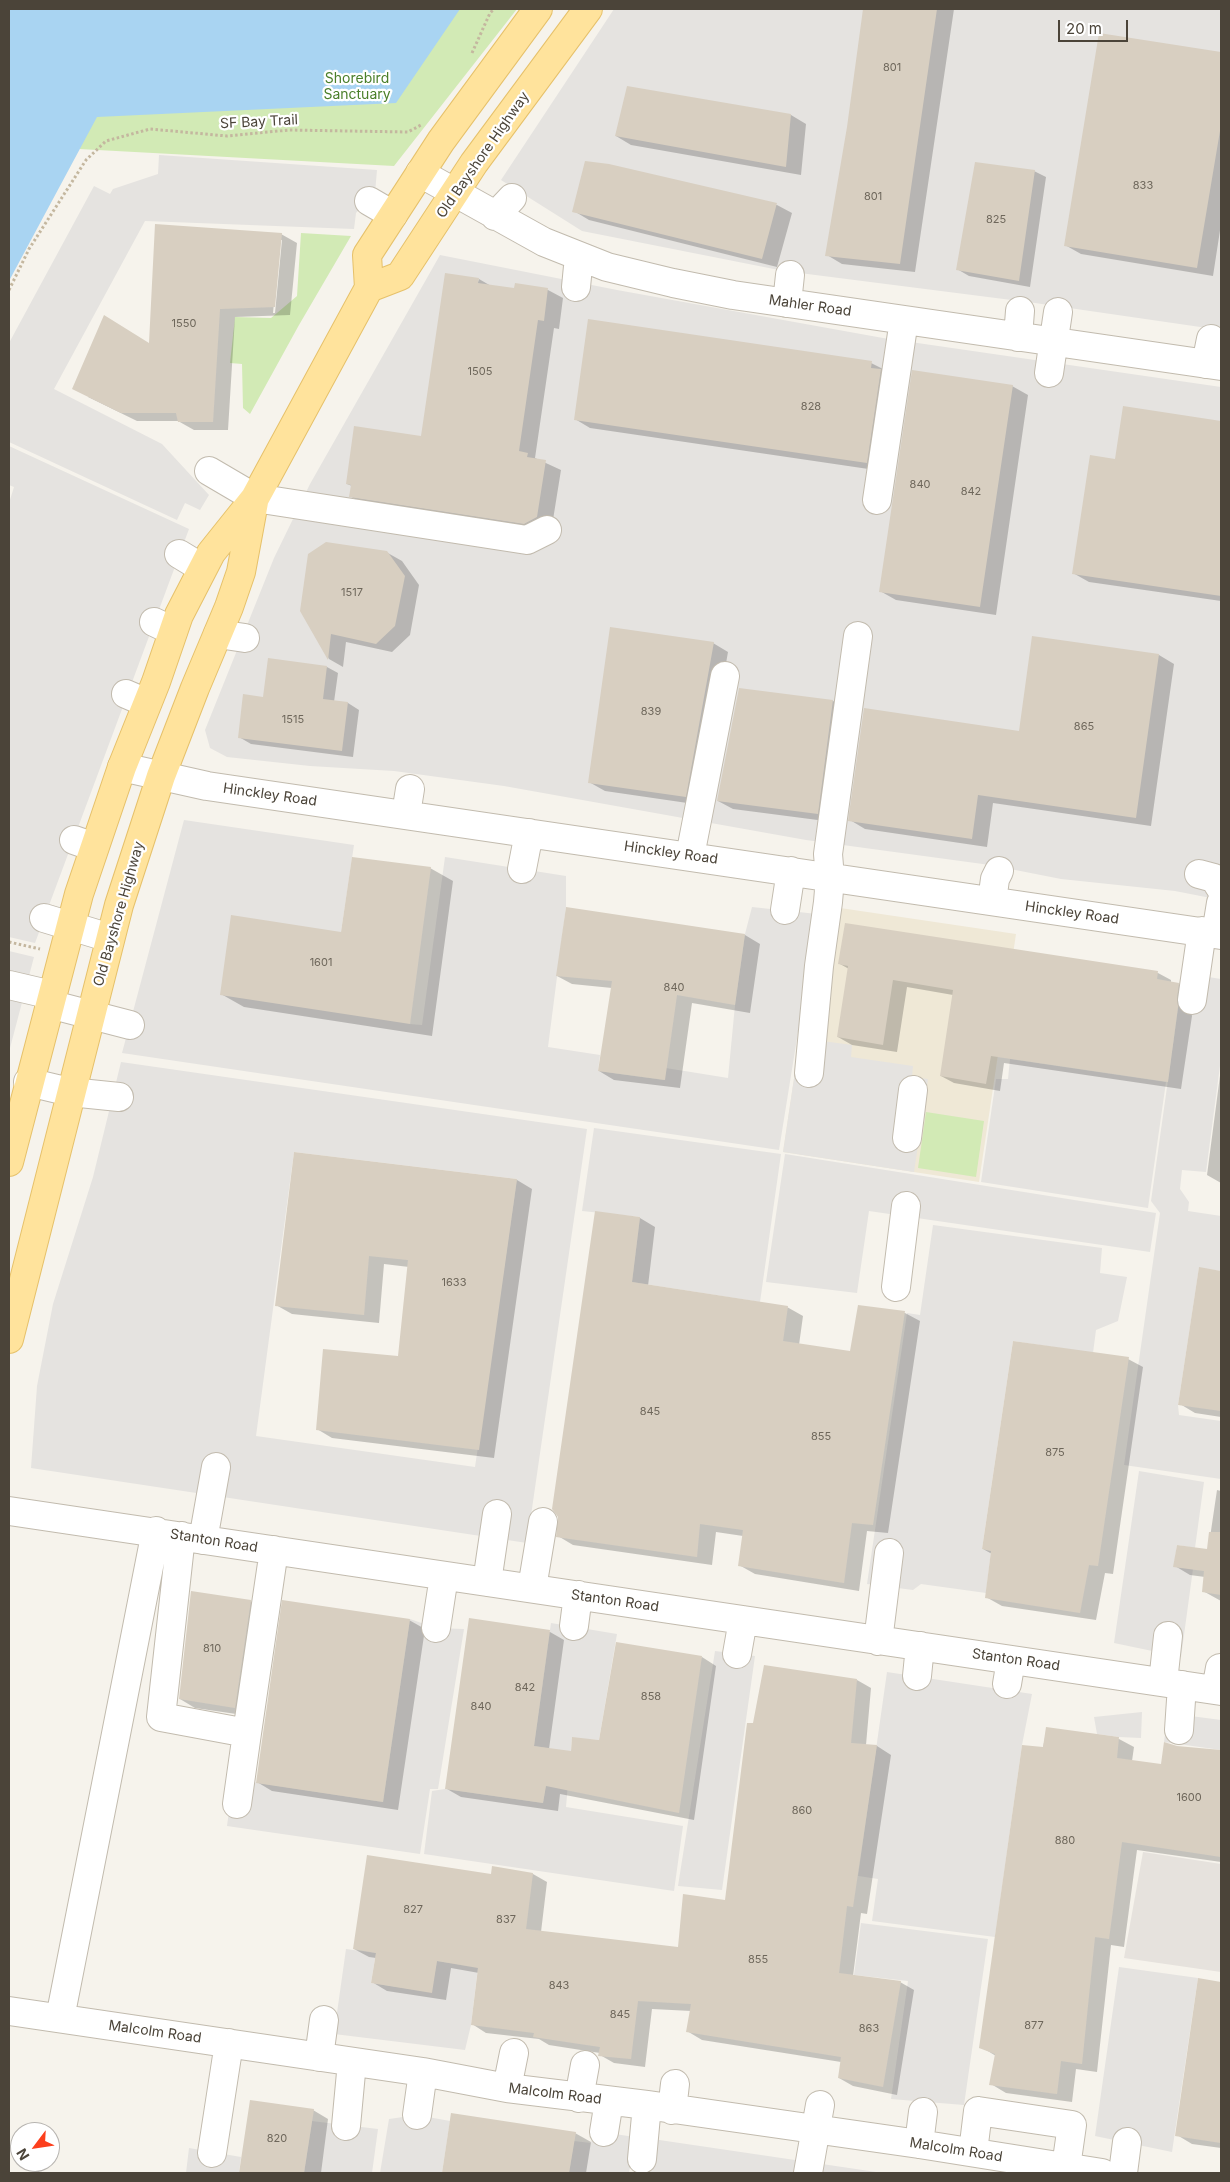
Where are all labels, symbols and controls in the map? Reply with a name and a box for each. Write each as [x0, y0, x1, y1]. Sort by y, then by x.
scale bar [1060, 10, 1130, 42]
text: 20 m [1066, 19, 1102, 38]
house number: 801 [883, 61, 901, 75]
park label: Shorebird Sanctuary [323, 71, 391, 104]
street label: Old Bayshore Highway [433, 89, 533, 221]
street label: SF Bay Trail [220, 112, 298, 132]
house number: 833 [1133, 179, 1153, 193]
house number: 801 [864, 190, 882, 204]
house number: 825 [986, 213, 1006, 227]
street label: Mahler Road [768, 292, 852, 320]
house number: 1550 [172, 317, 196, 331]
house number: 1505 [468, 365, 492, 379]
house number: 828 [801, 400, 821, 414]
house number: 840 [910, 478, 930, 492]
house number: 842 [961, 485, 981, 499]
house number: 1517 [341, 586, 363, 600]
house number: 839 [641, 705, 661, 719]
house number: 1515 [282, 713, 304, 727]
house number: 865 [1074, 720, 1094, 734]
street label: Hinckley Road [222, 780, 318, 810]
street label: Hinckley Road [623, 838, 719, 868]
street label: Old Bayshore Highway [90, 840, 148, 988]
street label: Hinckley Road [1024, 898, 1120, 928]
house number: 1601 [310, 956, 332, 970]
house number: 840 [664, 981, 684, 995]
house number: 1633 [442, 1276, 466, 1290]
house number: 845 [640, 1405, 660, 1419]
house number: 855 [811, 1430, 831, 1444]
house number: 875 [1045, 1446, 1065, 1460]
street label: Stanton Road [169, 1526, 259, 1556]
street label: Stanton Road [570, 1587, 660, 1615]
house number: 810 [203, 1642, 221, 1656]
street label: Stanton Road [971, 1646, 1061, 1674]
house number: 842 [515, 1681, 535, 1695]
house number: 858 [641, 1690, 661, 1704]
house number: 840 [471, 1700, 491, 1714]
house number: 1600 [1176, 1791, 1202, 1805]
house number: 860 [792, 1804, 812, 1818]
house number: 880 [1055, 1834, 1075, 1848]
house number: 827 [403, 1903, 423, 1917]
house number: 837 [496, 1913, 516, 1927]
house number: 855 [748, 1953, 768, 1967]
house number: 843 [549, 1979, 569, 1993]
house number: 845 [610, 2008, 630, 2022]
street label: Malcolm Road [107, 2017, 203, 2047]
house number: 877 [1024, 2019, 1044, 2033]
house number: 863 [859, 2022, 879, 2036]
street label: Malcolm Road [507, 2080, 603, 2108]
north arrow [10, 2122, 60, 2172]
house number: 820 [267, 2132, 287, 2146]
street label: Malcolm Road [908, 2134, 1004, 2166]
text: N [13, 2146, 33, 2163]

